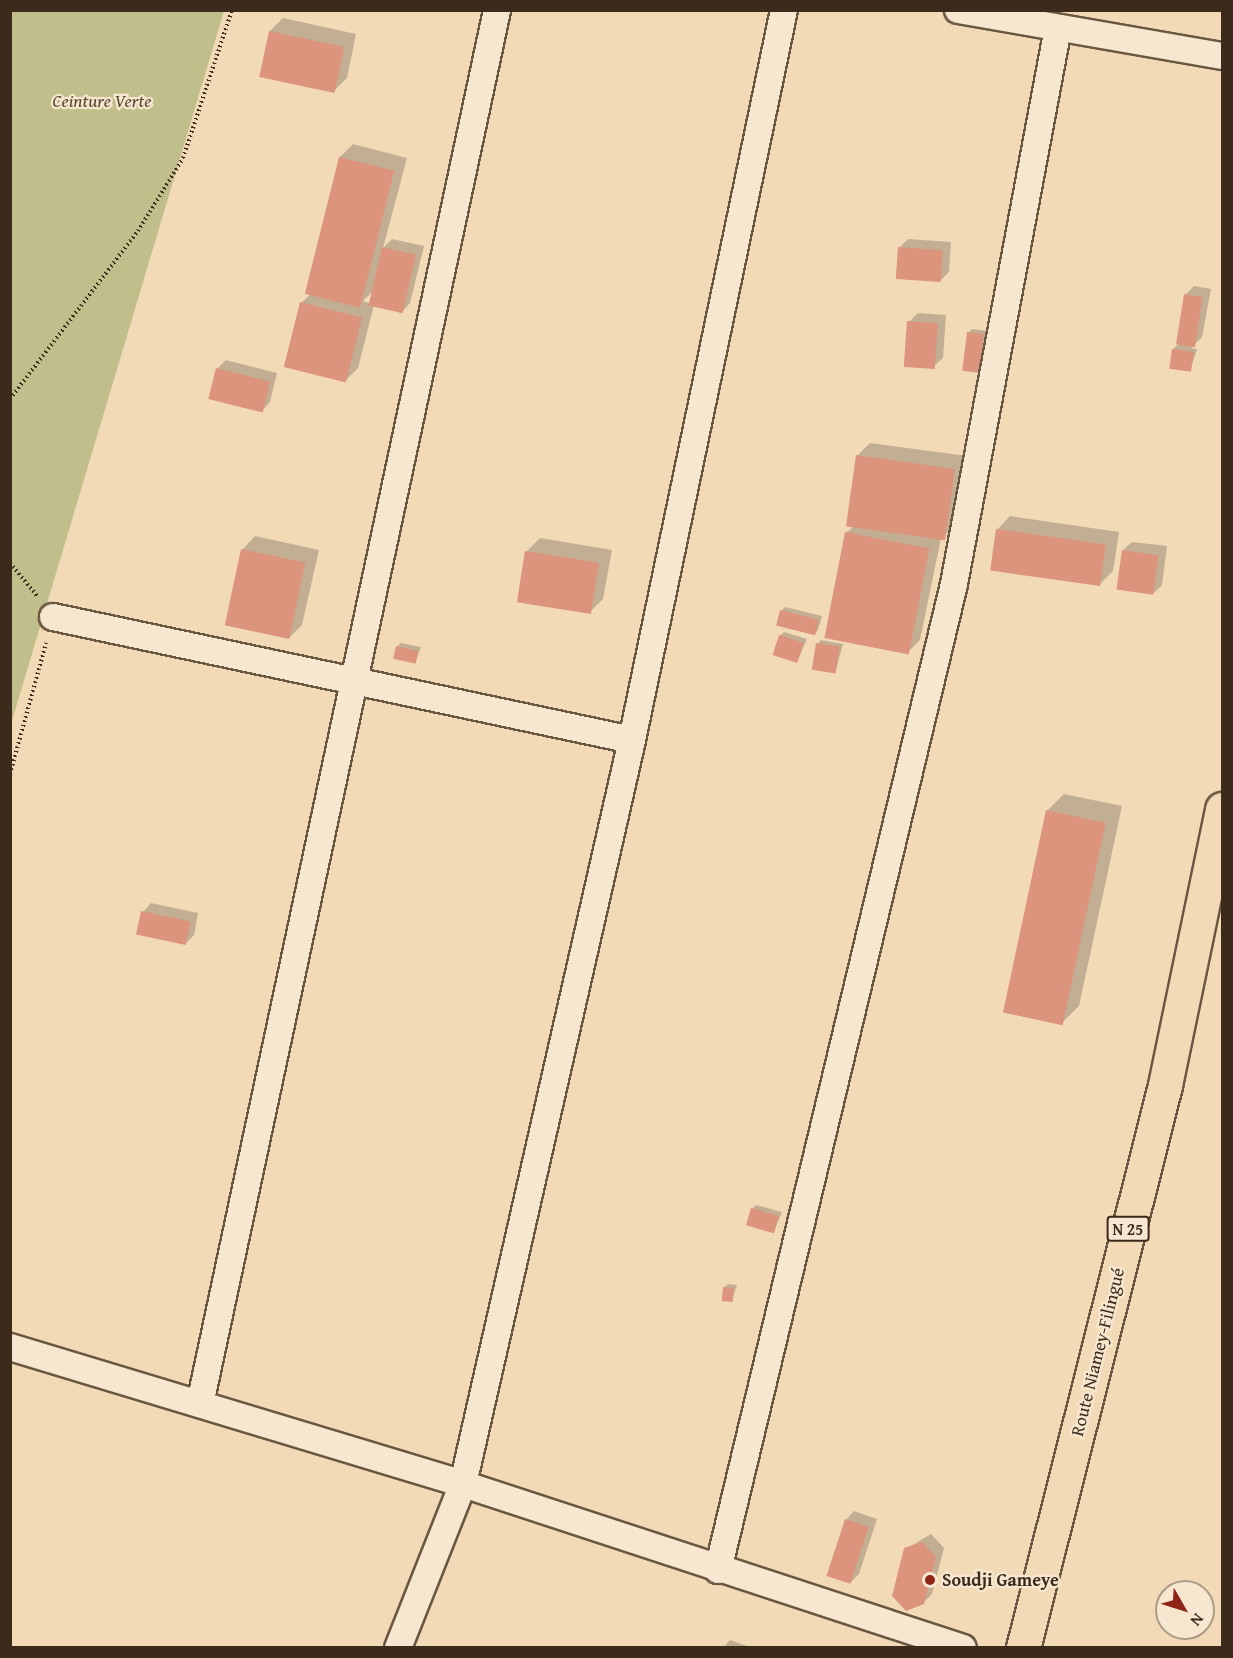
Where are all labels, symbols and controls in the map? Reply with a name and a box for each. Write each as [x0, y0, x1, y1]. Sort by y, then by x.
park label: Ceinture Verte [53, 90, 151, 112]
road number: N 25 [1106, 1216, 1150, 1242]
street label: Route Niamey-Filingué [1067, 1266, 1129, 1438]
place label: Soudji Gameye [942, 1569, 1059, 1591]
marker: Soudji Gameye [923, 1573, 937, 1587]
north arrow [1155, 1580, 1215, 1640]
text: N [1185, 1608, 1210, 1632]

